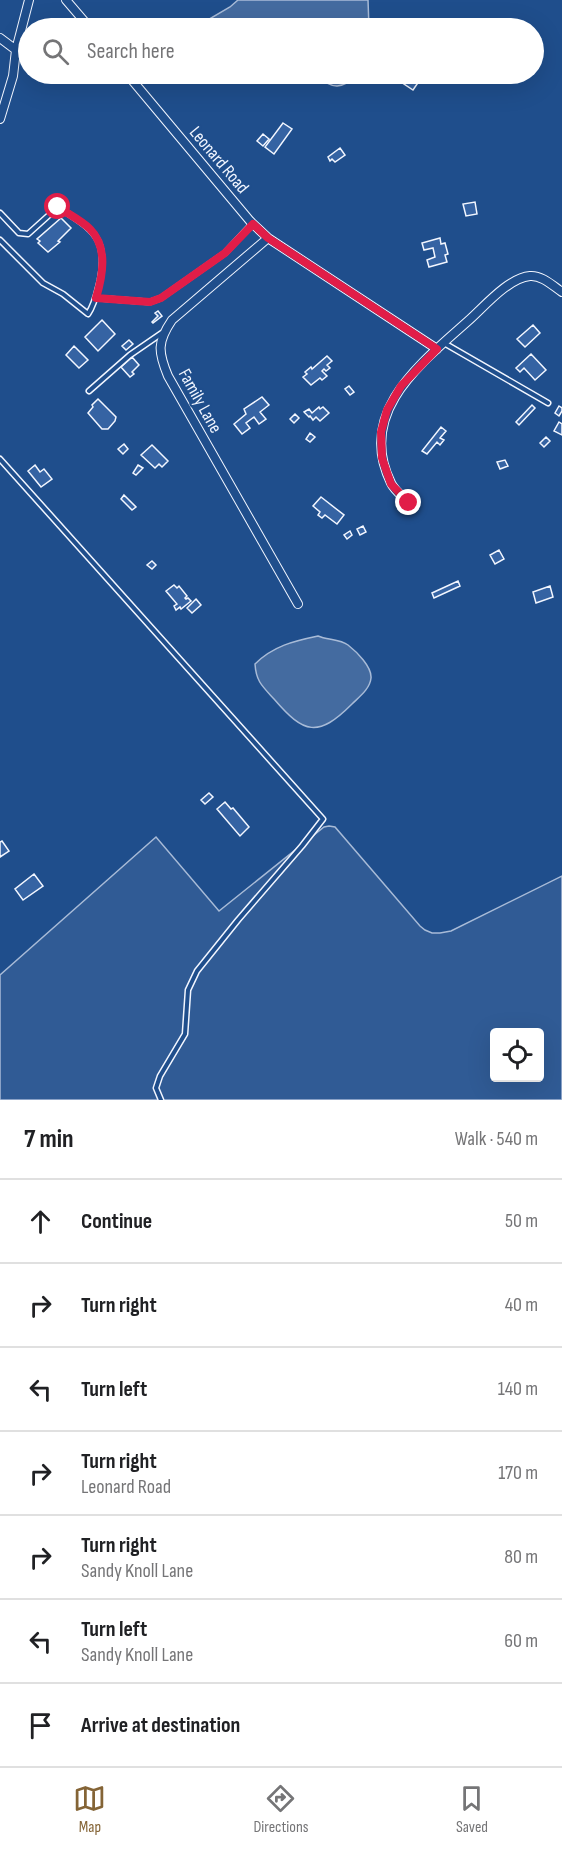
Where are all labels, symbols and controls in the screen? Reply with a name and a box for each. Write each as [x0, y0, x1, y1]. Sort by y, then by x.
search box [18, 18, 544, 84]
icon: search [39, 35, 72, 68]
text: Search here [87, 38, 174, 65]
street label: Leonard Road [185, 122, 253, 198]
route start [44, 193, 70, 219]
street label: Family Lane [174, 365, 226, 437]
route end [395, 489, 421, 515]
map controls [490, 1028, 544, 1082]
button: locate [490, 1028, 544, 1082]
text: 7 min [24, 1124, 73, 1155]
text: Walk · 540 m [455, 1127, 538, 1151]
icon: ahead [24, 1205, 57, 1238]
text: Continue [81, 1208, 152, 1235]
text: 50 m [505, 1209, 538, 1233]
icon: right [24, 1289, 57, 1322]
text: Turn right [81, 1292, 157, 1319]
text: 40 m [505, 1293, 538, 1317]
icon: left [24, 1373, 57, 1406]
text: Turn left [81, 1376, 147, 1403]
text: 140 m [498, 1377, 538, 1401]
text: Turn right [81, 1448, 157, 1475]
icon: right [24, 1457, 57, 1490]
text: 170 m [498, 1461, 538, 1485]
text: Leonard Road [81, 1475, 171, 1499]
text: Turn right [81, 1532, 157, 1559]
icon: right [24, 1541, 57, 1574]
text: 80 m [504, 1545, 538, 1569]
text: Sandy Knoll Lane [81, 1559, 193, 1583]
text: Turn left [81, 1616, 147, 1643]
icon: left [24, 1625, 57, 1658]
text: 60 m [504, 1629, 538, 1653]
text: Sandy Knoll Lane [81, 1643, 193, 1667]
icon: arrive [24, 1709, 57, 1742]
text: Arrive at destination [81, 1712, 240, 1739]
tab: Map [73, 1782, 106, 1837]
tab: Directions [253, 1782, 308, 1837]
tab: Saved [455, 1782, 488, 1837]

